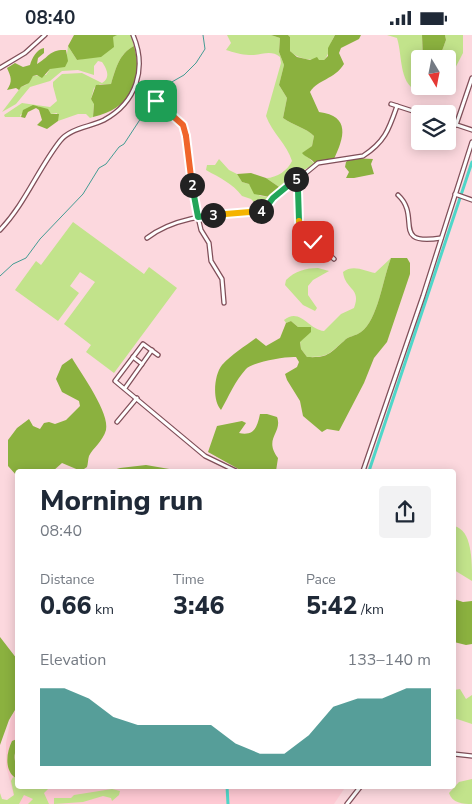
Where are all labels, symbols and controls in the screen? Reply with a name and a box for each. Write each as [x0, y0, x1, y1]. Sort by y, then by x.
text: 08:40 [25, 5, 75, 31]
north arrow [411, 50, 456, 95]
map controls [411, 50, 456, 150]
pin [135, 80, 177, 122]
icon: arrive [142, 87, 170, 115]
button: layers [411, 105, 456, 150]
pin: 5 [284, 167, 308, 191]
text: 5 [292, 170, 301, 189]
pin: 2 [180, 173, 204, 197]
text: 2 [188, 176, 197, 195]
pin: 4 [248, 199, 274, 223]
text: 4 [257, 202, 266, 221]
pin: 3 [200, 203, 226, 227]
text: 3 [209, 206, 218, 225]
pin [292, 221, 334, 263]
icon: check [299, 228, 327, 256]
text: Morning run [40, 482, 203, 520]
button: share [379, 486, 431, 538]
text: 08:40 [40, 520, 82, 542]
text: Distance [40, 570, 94, 589]
text: Time [173, 570, 204, 589]
text: Pace [306, 570, 336, 589]
text: 0.66 [40, 589, 92, 623]
text: 3:46 [173, 589, 225, 623]
text: 5:42 [306, 589, 358, 623]
text: km [92, 600, 114, 619]
text: /km [358, 600, 384, 619]
text: Elevation [40, 649, 106, 671]
text: 133–140 m [348, 649, 431, 671]

